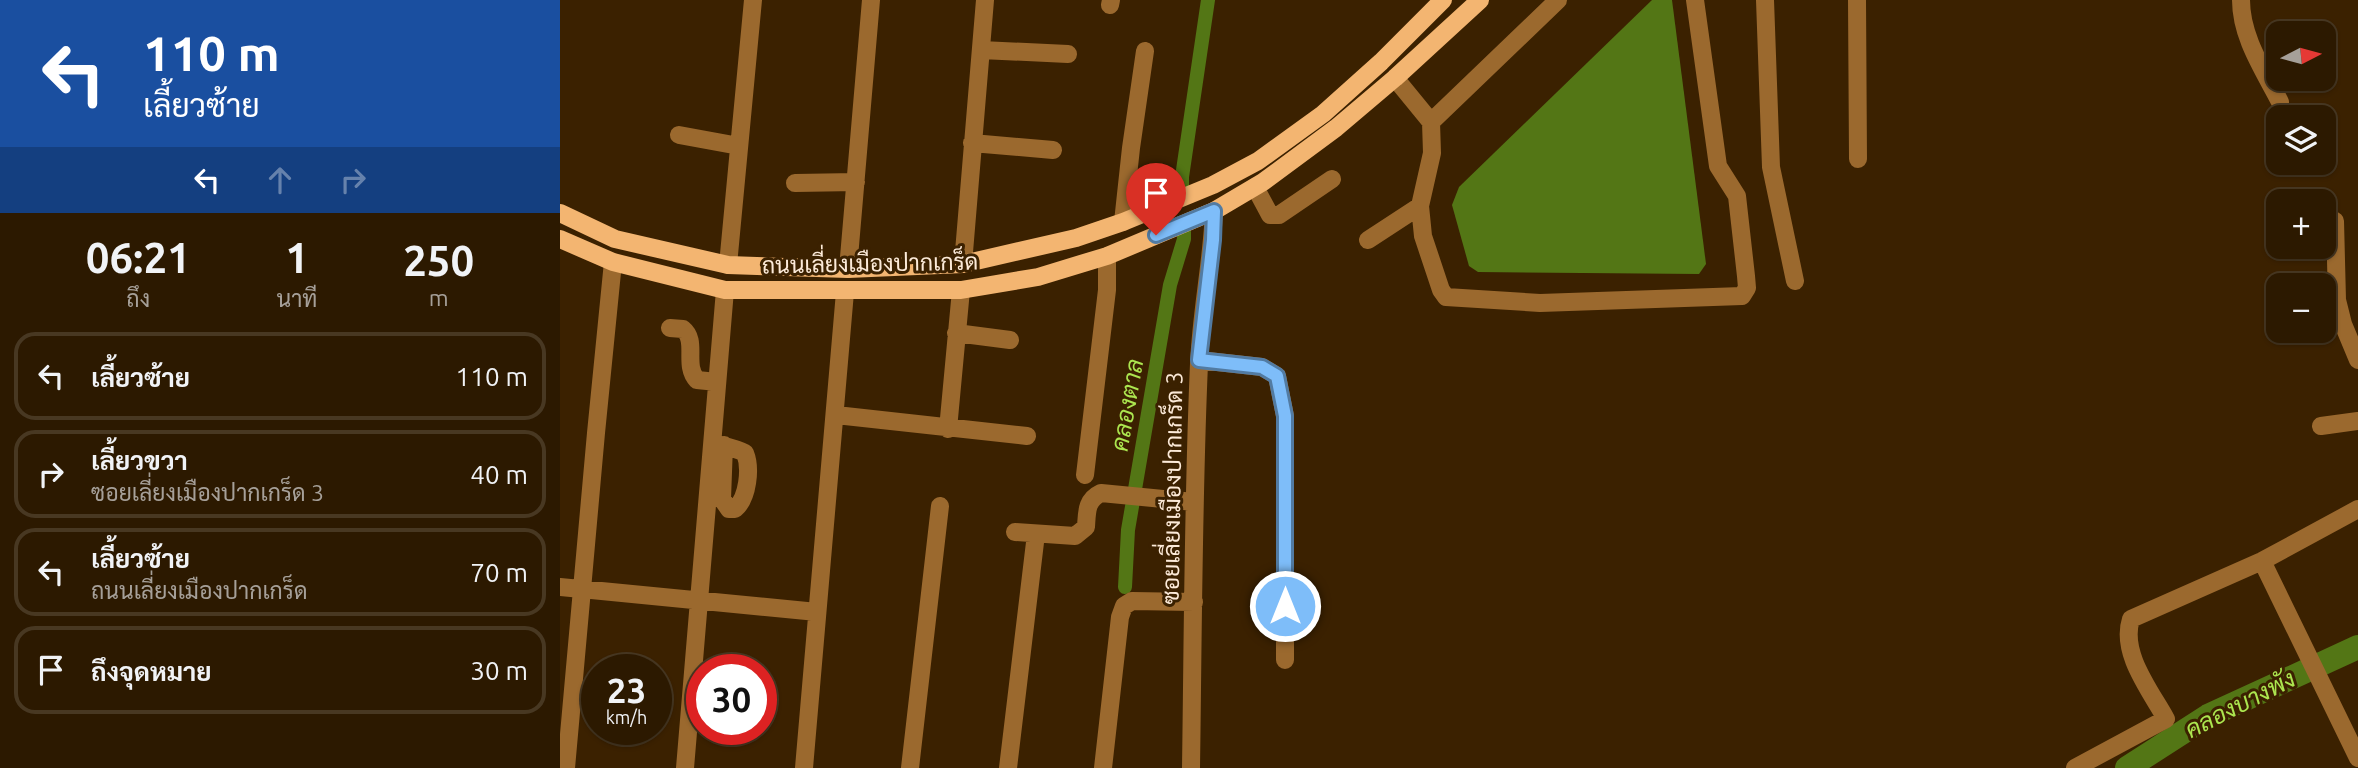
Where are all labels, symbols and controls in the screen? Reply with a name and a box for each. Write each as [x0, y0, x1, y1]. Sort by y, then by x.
north arrow [2266, 21, 2336, 91]
map controls [2266, 21, 2336, 343]
text: 110 m [143, 25, 280, 80]
icon: left [28, 28, 119, 119]
text: เลี้ยวซ้าย [143, 87, 260, 123]
button: layers [2266, 105, 2336, 175]
icon: left [188, 161, 226, 199]
icon: ahead [261, 161, 299, 199]
icon: right [334, 161, 372, 199]
pin [1126, 163, 1186, 235]
icon: arrive [1137, 174, 1175, 212]
button: + [2266, 189, 2336, 259]
text: 06:21 [86, 234, 191, 281]
text: 1 [285, 234, 309, 281]
text: 250 [403, 237, 474, 284]
street label: ถนนเลี่ยงเมืองปากเกร็ด [761, 241, 978, 277]
button: − [2266, 273, 2336, 343]
text: m [429, 285, 449, 310]
text: ถึง [126, 286, 150, 311]
text: นาที [277, 286, 317, 311]
icon: left [32, 357, 70, 395]
water label: คลองตาล [1106, 357, 1148, 453]
text: 110 m [456, 362, 528, 391]
text: เลี้ยวซ้าย [91, 363, 190, 392]
street label: ซอยเลี่ยงเมืองปากเกร็ด 3 [1149, 371, 1187, 605]
text: เลี้ยวขวา [91, 446, 188, 475]
icon: right [32, 455, 70, 493]
text: 40 m [470, 460, 528, 489]
text: ซอยเลี่ยงเมืองปากเกร็ด 3 [91, 480, 324, 505]
text: เลี้ยวซ้าย [91, 544, 190, 573]
icon: left [32, 553, 70, 591]
text: 70 m [470, 558, 528, 587]
position arrow [1248, 569, 1322, 643]
text: ถนนเลี่ยงเมืองปากเกร็ด [91, 578, 308, 603]
icon: arrive [32, 651, 70, 689]
speed limit sign: 30 [686, 654, 777, 745]
text: 30 m [470, 656, 528, 685]
text: ถึงจุดหมาย [91, 657, 212, 686]
water label: คลองบางพัง [2181, 665, 2299, 743]
text: 23 [607, 670, 646, 710]
text: km/h [606, 707, 647, 727]

